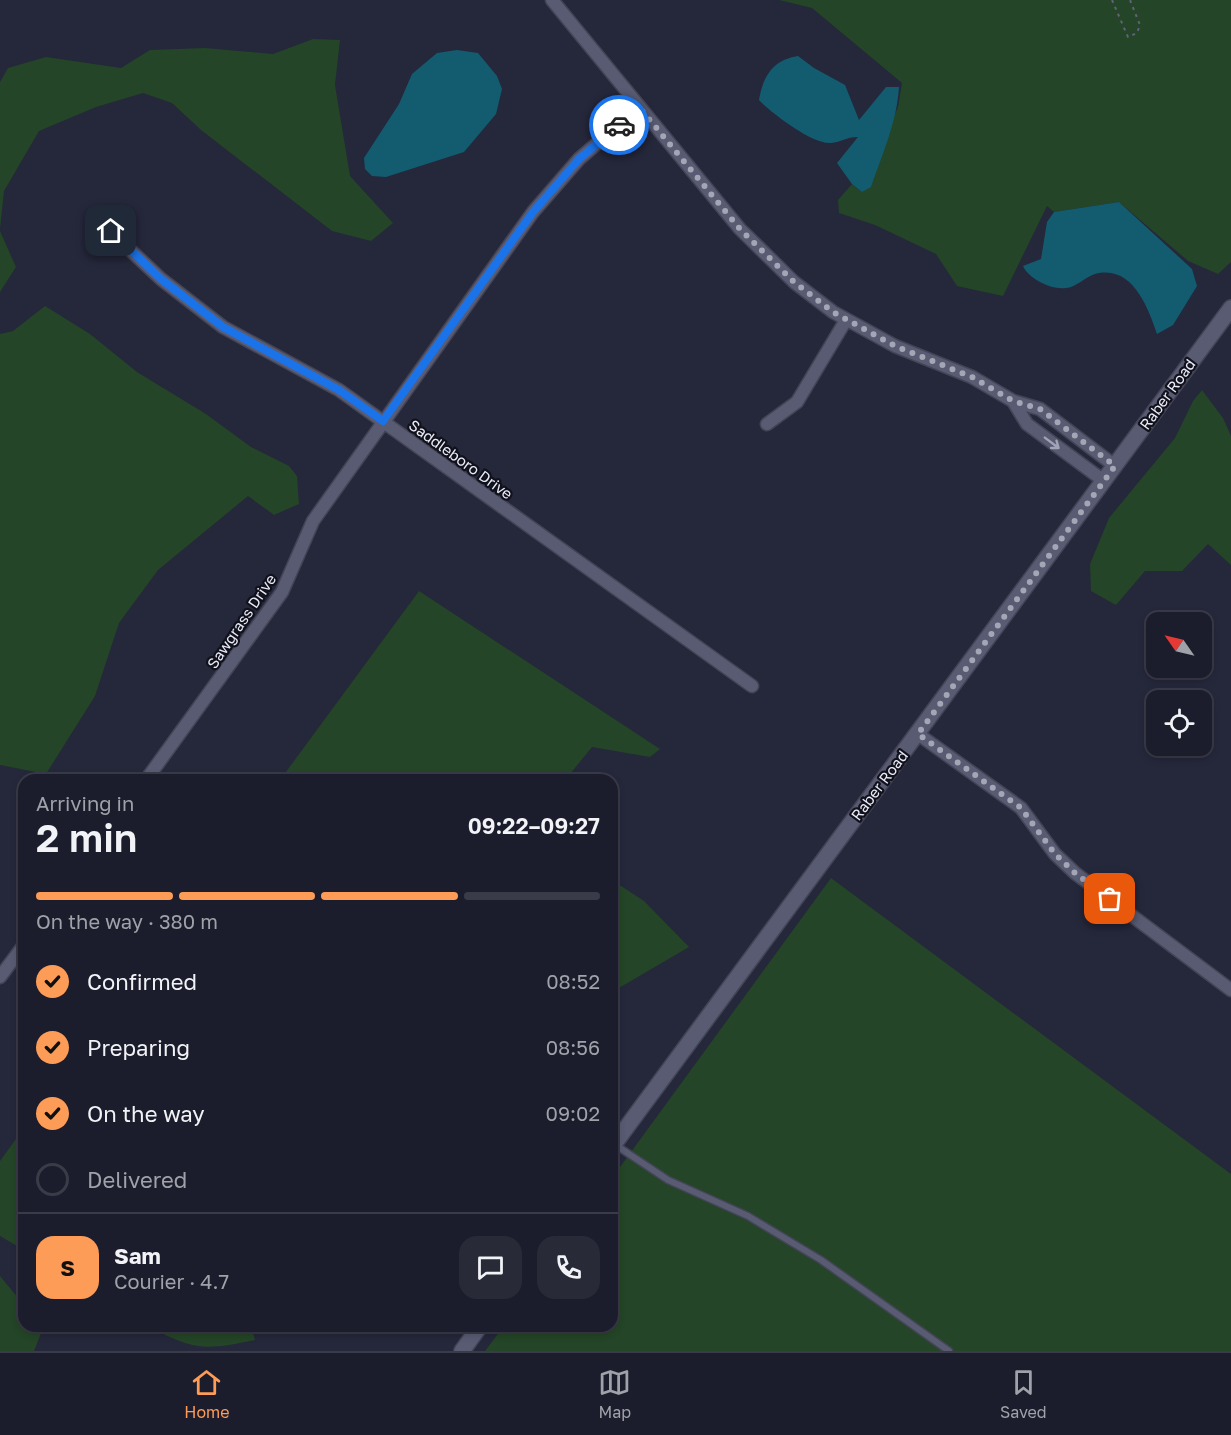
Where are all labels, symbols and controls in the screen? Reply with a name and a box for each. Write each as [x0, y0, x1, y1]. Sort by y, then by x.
courier [589, 95, 649, 155]
icon: car [603, 109, 636, 142]
pin [85, 205, 136, 256]
icon: home [94, 214, 127, 247]
street label: Raber Road [1135, 355, 1199, 433]
street label: Saddleboro Drive [406, 415, 517, 503]
one-way arrow [1044, 437, 1060, 449]
street label: Sawgrass Drive [203, 570, 279, 672]
north arrow [1146, 612, 1212, 678]
map controls [1146, 612, 1212, 756]
button: locate [1146, 690, 1212, 756]
street label: Raber Road [847, 747, 911, 823]
text: Arriving in [36, 791, 134, 815]
text: 09:22–09:27 [468, 812, 600, 839]
text: 2 min [36, 814, 137, 861]
pin [1084, 873, 1135, 924]
icon: bag [1093, 882, 1126, 915]
text: On the way · 380 m [36, 909, 218, 933]
icon: check [36, 965, 69, 998]
text: Confirmed [87, 968, 197, 995]
text: 08:52 [546, 969, 600, 993]
icon: check [36, 1031, 69, 1064]
text: Preparing [87, 1034, 190, 1061]
text: 08:56 [546, 1035, 600, 1059]
icon: check [36, 1097, 69, 1130]
text: On the way [87, 1100, 205, 1127]
text: 09:02 [546, 1101, 600, 1125]
text: Delivered [87, 1166, 187, 1193]
button: chat [459, 1236, 522, 1299]
button: phone [537, 1236, 600, 1299]
text: Sam [114, 1242, 161, 1269]
text: S [60, 1254, 75, 1281]
text: Courier · 4.7 [114, 1269, 229, 1293]
tab: Home [184, 1366, 230, 1422]
tab: Map [598, 1366, 631, 1422]
tab: Saved [1000, 1366, 1047, 1422]

